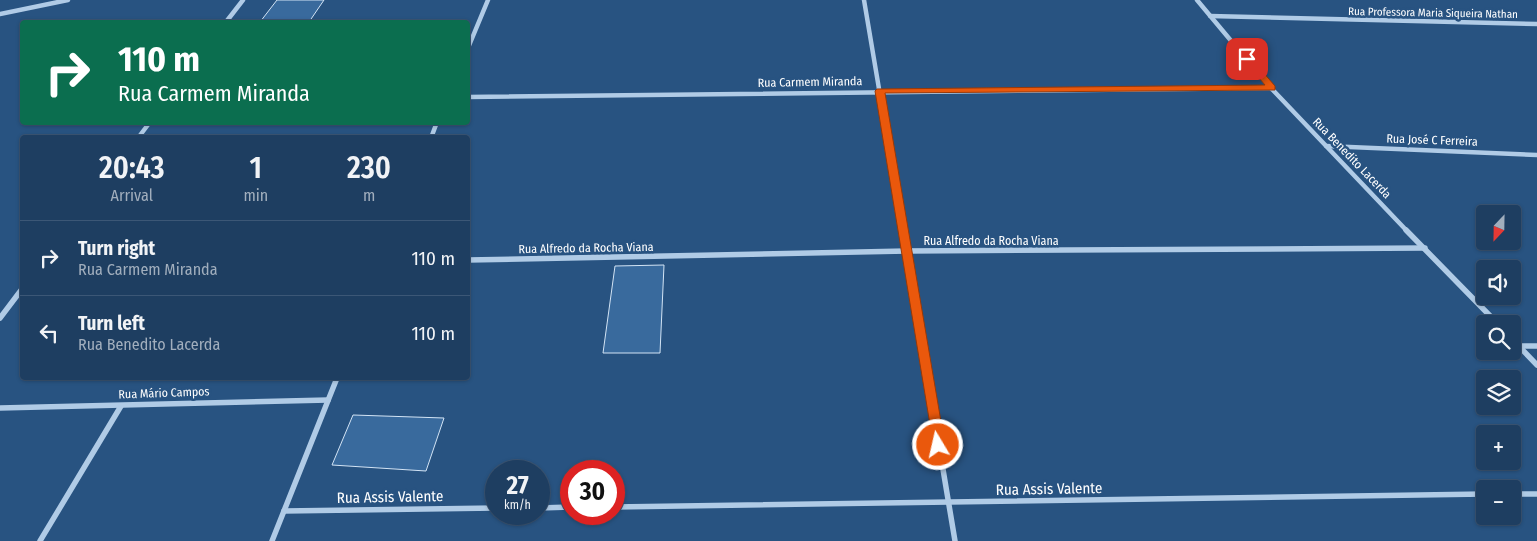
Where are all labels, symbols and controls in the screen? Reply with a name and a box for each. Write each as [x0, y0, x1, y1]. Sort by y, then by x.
street label: Rua Professora Maria Siqueira Nathan [1348, 5, 1518, 21]
text: 110 m [118, 38, 200, 80]
pin [1226, 38, 1268, 80]
icon: right [35, 40, 100, 105]
icon: arrive [1233, 45, 1261, 73]
street label: Rua Carmem Miranda [758, 74, 863, 90]
text: Rua Carmem Miranda [118, 80, 310, 107]
street label: Rua Benedito Lacerda [1310, 115, 1394, 201]
street label: Rua José C Ferreira [1386, 131, 1478, 149]
text: 20:43 [99, 150, 164, 186]
text: 1 [250, 150, 262, 186]
text: 230 [347, 150, 391, 186]
text: Arrival [110, 186, 153, 205]
text: min [243, 186, 268, 205]
text: m [363, 186, 375, 205]
north arrow [1476, 205, 1521, 250]
map controls [1476, 205, 1521, 525]
street label: Rua Alfredo da Rocha Viana [923, 234, 1059, 248]
text: Turn right [78, 237, 155, 260]
street label: Rua Alfredo da Rocha Viana [518, 240, 654, 256]
icon: right [35, 244, 63, 272]
text: 110 m [411, 247, 455, 270]
text: Rua Carmem Miranda [78, 260, 218, 279]
button: sound [1476, 260, 1521, 305]
text: Turn left [78, 312, 145, 335]
button: search [1476, 315, 1521, 360]
icon: left [35, 319, 63, 347]
text: 110 m [411, 322, 455, 345]
text: Rua Benedito Lacerda [78, 335, 220, 354]
button: layers [1476, 370, 1521, 415]
street label: Rua Mário Campos [118, 384, 210, 402]
position arrow [911, 418, 963, 470]
button: + [1476, 425, 1521, 470]
speed limit sign: 30 [560, 460, 625, 525]
text: 27 [506, 471, 529, 501]
street label: Rua Assis Valente [996, 479, 1102, 499]
button: − [1476, 480, 1521, 525]
street label: Rua Assis Valente [337, 487, 443, 507]
text: km/h [504, 498, 531, 512]

